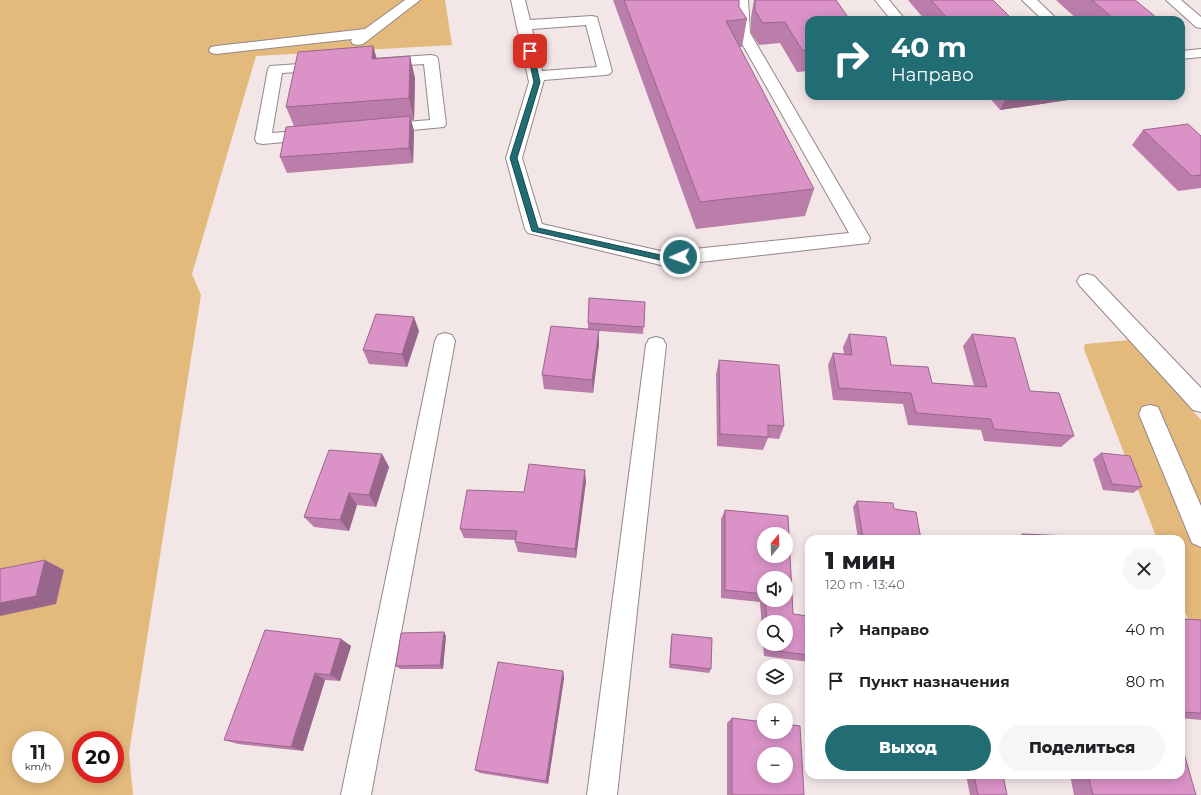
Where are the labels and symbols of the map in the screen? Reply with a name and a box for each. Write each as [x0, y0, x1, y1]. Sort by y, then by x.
pin [513, 34, 547, 68]
position arrow [659, 236, 701, 278]
north arrow [757, 527, 793, 563]
speed limit sign: 20 [72, 731, 124, 783]

